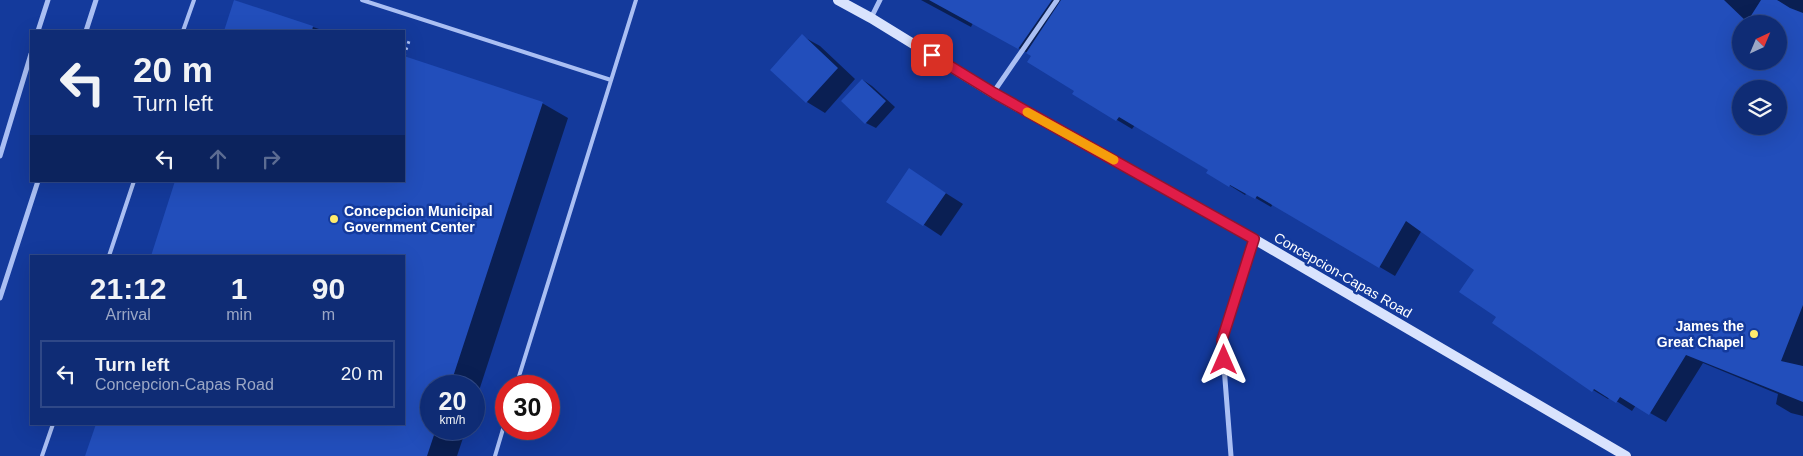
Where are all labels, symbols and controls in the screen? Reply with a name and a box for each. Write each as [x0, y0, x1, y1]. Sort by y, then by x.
north arrow [1732, 15, 1788, 70]
map controls [1732, 15, 1787, 135]
pin [911, 34, 953, 76]
icon: arrive [918, 41, 946, 69]
icon: left [50, 50, 115, 115]
text: 20 m [133, 50, 213, 89]
button: layers [1732, 80, 1787, 135]
text: Turn left [133, 91, 213, 116]
icon: left [151, 145, 179, 173]
icon: ahead [204, 145, 232, 173]
icon: right [257, 145, 285, 173]
place label: Concepcion Municipal Government Center [344, 203, 493, 235]
marker: Concepcion Municipal Government Center [328, 213, 340, 225]
street label: Concepcion-Capas Road [1271, 229, 1415, 321]
text: 21:12 [90, 272, 167, 305]
text: 1 [231, 272, 248, 305]
text: 90 [312, 272, 345, 305]
text: Arrival [105, 306, 151, 323]
text: min [226, 306, 252, 323]
text: m [322, 306, 335, 323]
place label: James the Great Chapel [1657, 318, 1744, 350]
marker: James the Great Chapel [1748, 328, 1760, 340]
position arrow [1197, 333, 1249, 385]
text: Turn left [95, 354, 170, 375]
icon: left [52, 360, 80, 388]
text: 20 m [341, 363, 383, 384]
speed limit sign: 30 [495, 375, 560, 440]
text: Concepcion-Capas Road [95, 376, 274, 393]
text: 20 [439, 387, 466, 415]
text: km/h [439, 413, 466, 427]

